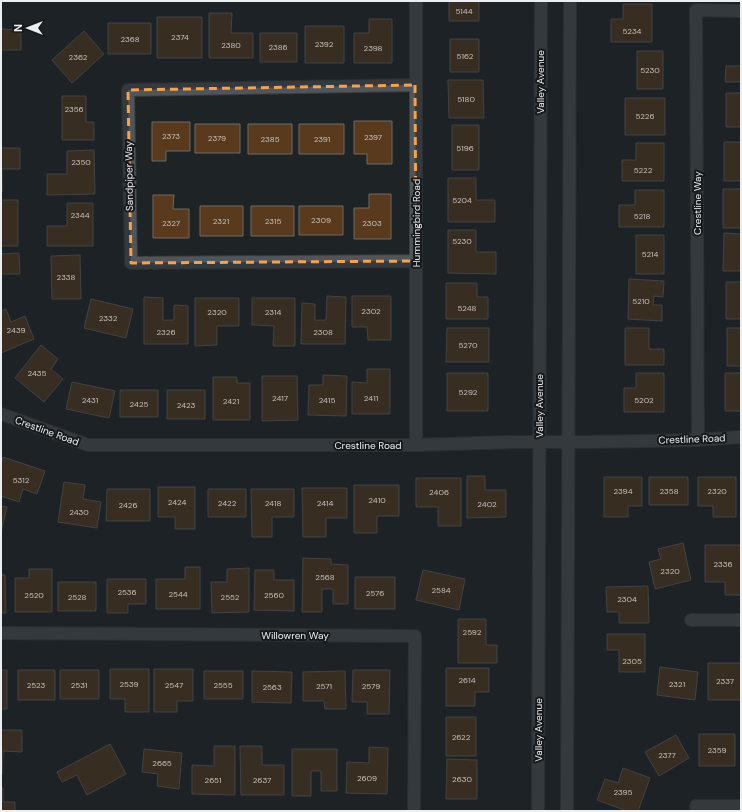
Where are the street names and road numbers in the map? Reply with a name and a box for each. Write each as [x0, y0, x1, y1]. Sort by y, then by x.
street label: Valley Avenue [534, 50, 547, 114]
street label: Sandpiper Way [122, 140, 136, 211]
street label: Crestline Way [691, 171, 704, 235]
street label: Hummingbird Road [410, 179, 423, 267]
street label: Valley Avenue [533, 374, 546, 438]
street label: Crestline Road [13, 413, 81, 449]
street label: Crestline Road [658, 431, 726, 447]
street label: Crestline Road [334, 439, 402, 452]
street label: Willowren Way [261, 629, 329, 642]
street label: Valley Avenue [532, 698, 545, 762]

